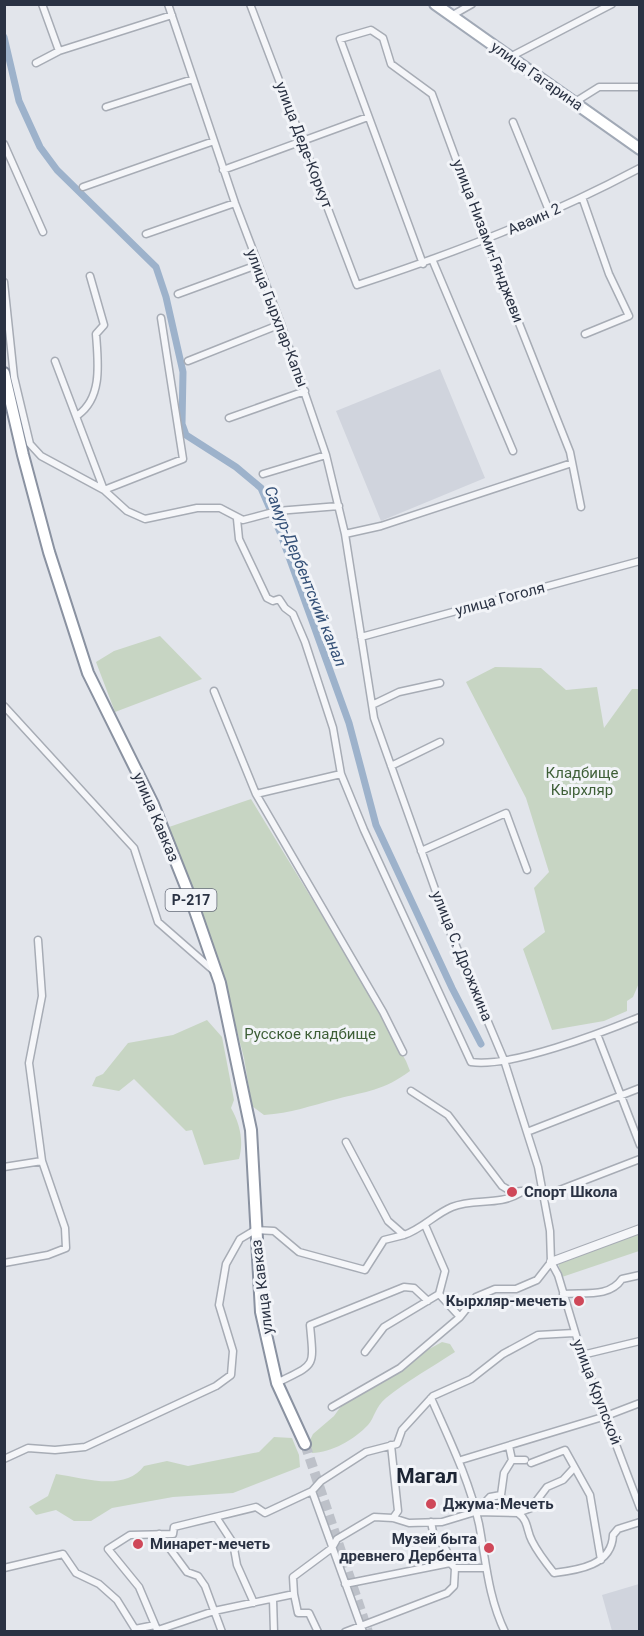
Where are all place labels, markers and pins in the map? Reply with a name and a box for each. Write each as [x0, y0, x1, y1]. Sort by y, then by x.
place label: Спорт Школа [524, 1183, 618, 1201]
marker: Спорт Школа [505, 1185, 519, 1199]
place label: Кырхляр-мечеть [446, 1292, 567, 1310]
marker: Кырхляр-мечеть [572, 1294, 586, 1308]
place label: Джума-Мечеть [443, 1495, 554, 1513]
marker: Джума-Мечеть [424, 1497, 438, 1511]
place label: Музей быта древнего Дербента [339, 1530, 477, 1565]
place label: Минарет-мечеть [150, 1535, 270, 1553]
marker: Минарет-мечеть [131, 1537, 145, 1551]
marker: Музей быта древнего Дербента [482, 1541, 496, 1555]

